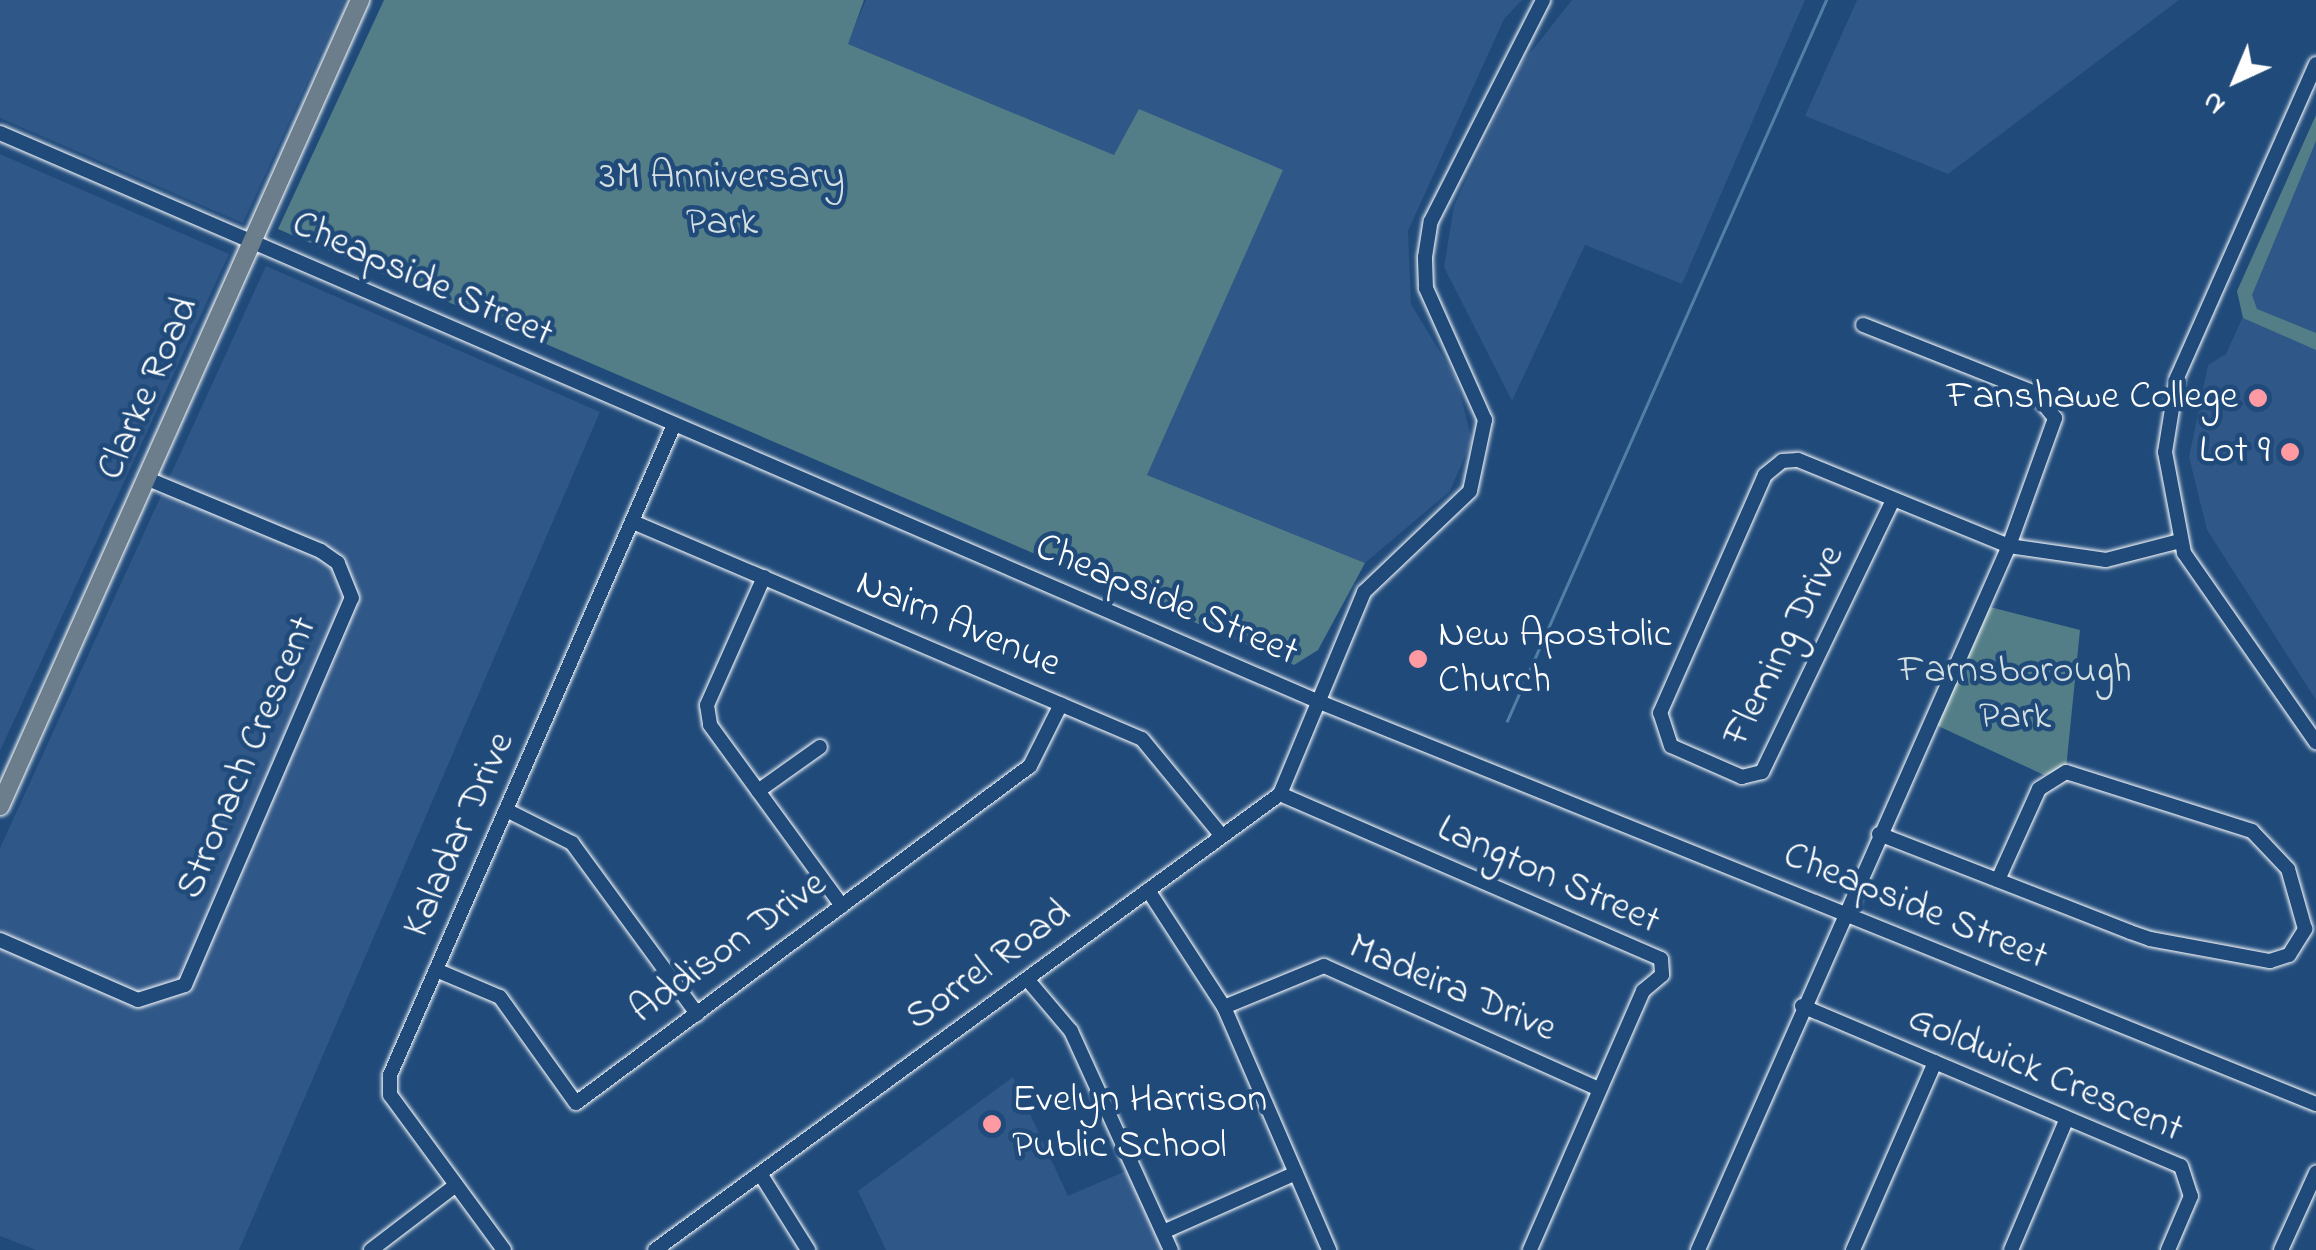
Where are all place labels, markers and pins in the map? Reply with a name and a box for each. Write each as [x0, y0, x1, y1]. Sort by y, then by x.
place label: Fanshawe College [1947, 374, 2238, 422]
marker: Fanshawe College [2247, 387, 2269, 409]
place label: Lot 9 [2199, 428, 2270, 476]
marker: Lot 9 [2279, 441, 2301, 463]
place label: New Apostolic Church [1438, 612, 1671, 706]
marker: New Apostolic Church [1407, 648, 1429, 670]
place label: Evelyn Harrison Public School [1012, 1077, 1267, 1171]
marker: Evelyn Harrison Public School [981, 1113, 1003, 1135]

